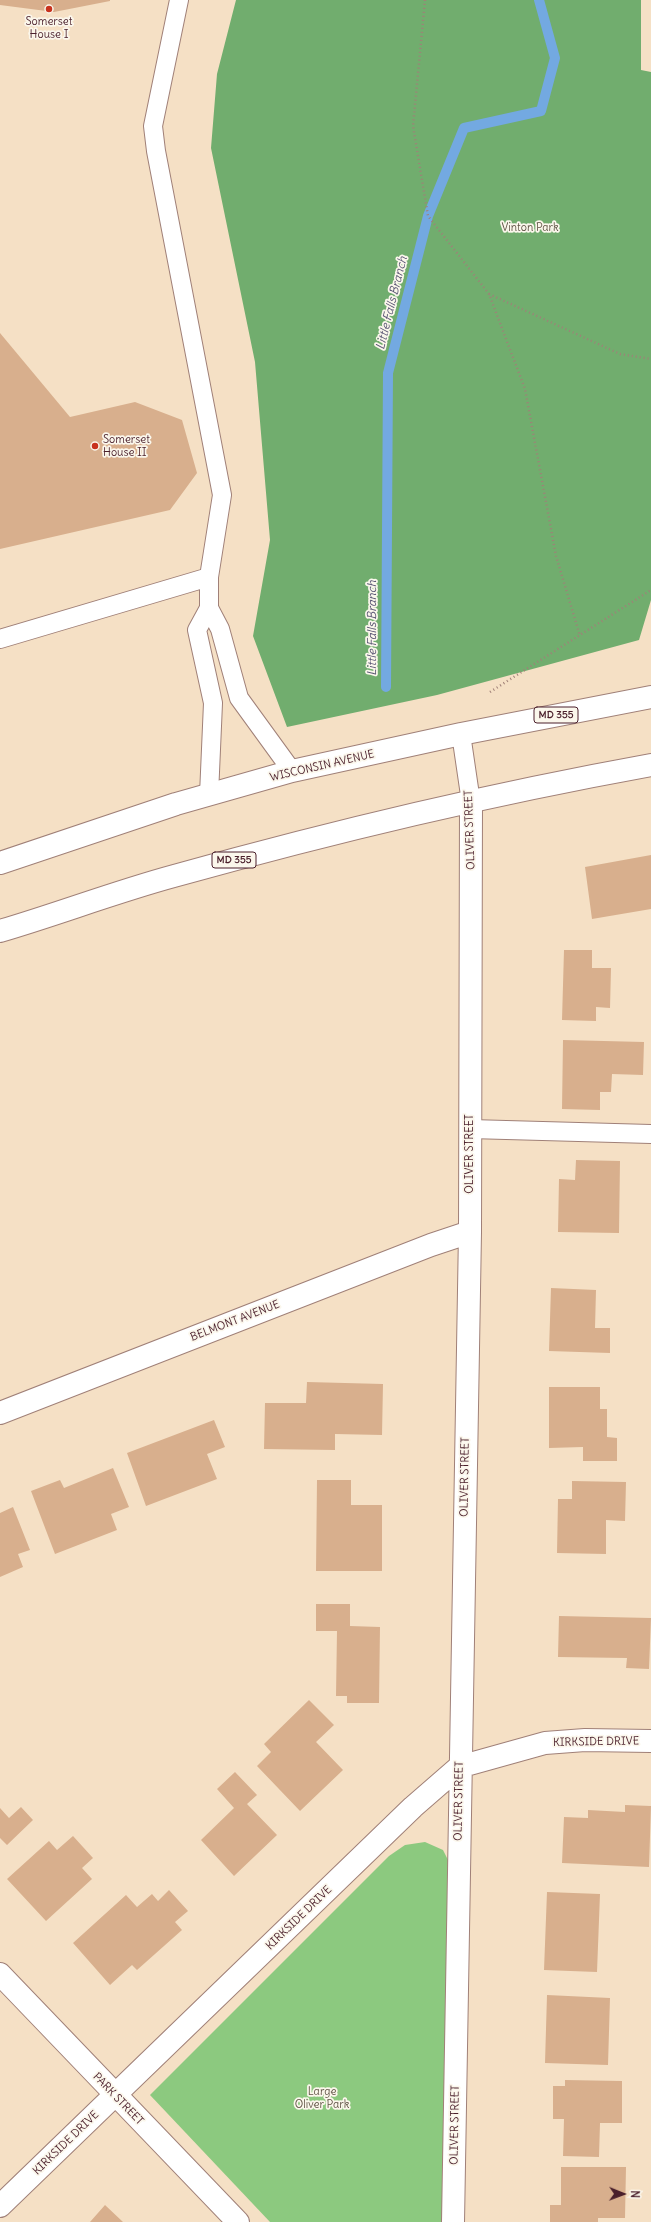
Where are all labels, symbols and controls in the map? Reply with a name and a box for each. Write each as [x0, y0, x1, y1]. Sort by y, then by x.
marker: Somerset House I [44, 4, 54, 14]
place label: Somerset House I [25, 15, 73, 41]
park label: Vinton Park [501, 221, 559, 235]
water label: Little Falls Branch [373, 255, 411, 351]
place label: Somerset House II [103, 433, 150, 459]
marker: Somerset House II [90, 441, 100, 451]
water label: Little Falls Branch [366, 580, 380, 676]
road number: MD 355 [534, 707, 578, 723]
street label: WISCONSIN AVENUE [268, 748, 376, 784]
street label: OLIVER STREET [462, 790, 478, 870]
road number: MD 355 [212, 852, 256, 868]
street label: OLIVER STREET [463, 1114, 477, 1194]
street label: BELMONT AVENUE [188, 1298, 282, 1344]
street label: OLIVER STREET [458, 1437, 472, 1517]
street label: KIRKSIDE DRIVE [553, 1735, 639, 1749]
street label: OLIVER STREET [452, 1761, 466, 1841]
street label: KIRKSIDE DRIVE [263, 1883, 335, 1953]
street label: PARK STREET [90, 2070, 146, 2128]
park label: Large Oliver Park [295, 2085, 349, 2111]
street label: OLIVER STREET [448, 2085, 462, 2165]
street label: KIRKSIDE DRIVE [30, 2108, 102, 2178]
north arrow [603, 2174, 643, 2214]
text: N [628, 2190, 642, 2198]

